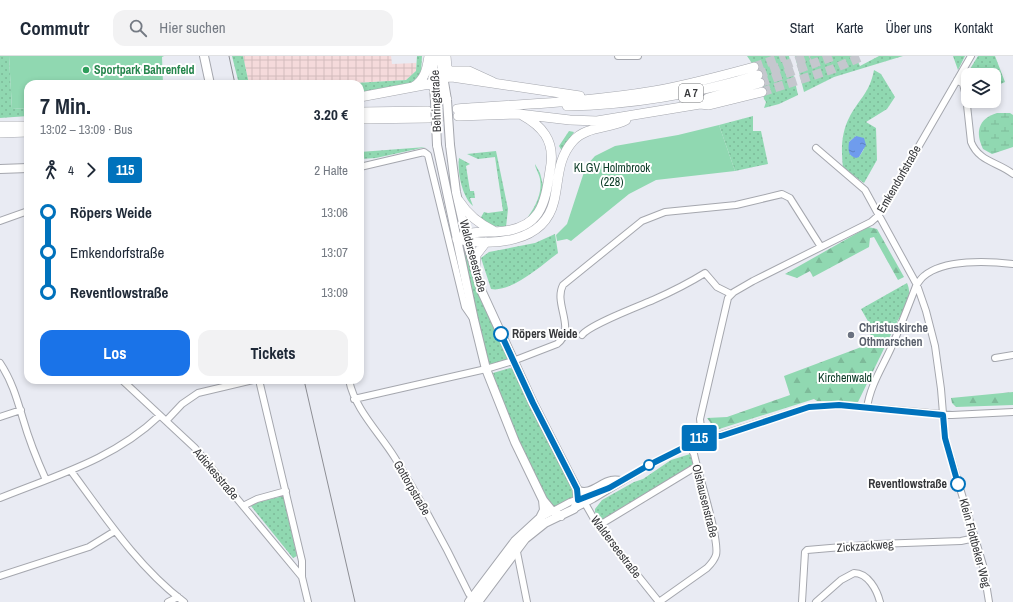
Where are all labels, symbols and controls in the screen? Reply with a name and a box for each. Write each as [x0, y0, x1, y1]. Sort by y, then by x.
search box [113, 10, 393, 46]
text: Commutr [20, 15, 89, 41]
icon: search [127, 17, 149, 39]
text: Hier suchen [159, 17, 226, 38]
text: Start [790, 19, 814, 37]
text: Karte [836, 19, 863, 37]
text: Über uns [885, 19, 932, 37]
text: Kontakt [954, 19, 993, 37]
place label: Sportpark Bahrenfeld [94, 62, 195, 78]
marker: Sportpark Bahrenfeld [81, 65, 91, 75]
map controls [961, 68, 1001, 108]
button: layers [961, 68, 1001, 108]
street label: Behringstraße [427, 70, 445, 132]
road number: A 7 [679, 84, 703, 102]
text: 7 Min. [40, 91, 91, 121]
text: 3.20 € [314, 104, 348, 125]
text: 13:02 – 13:09 · Bus [40, 121, 132, 138]
street label: Emkendorfstraße [873, 142, 925, 216]
icon: walk [40, 159, 62, 181]
icon: forward [80, 159, 102, 181]
park label: KLGV Holmbrook (228) [574, 160, 650, 190]
text: 115 [116, 161, 134, 179]
text: 4 [68, 162, 74, 179]
text: 2 Halte [314, 162, 348, 179]
text: Röpers Weide [70, 202, 152, 223]
text: 13:06 [321, 204, 348, 221]
street label: Walderseestraße [456, 218, 490, 294]
text: Emkendorfstraße [70, 242, 164, 263]
text: 13:07 [321, 244, 348, 261]
text: Reventlowstraße [70, 282, 168, 303]
text: 13:09 [321, 284, 348, 301]
place label: Christuskirche Othmarschen [859, 320, 928, 350]
marker: Röpers Weide [493, 326, 509, 342]
place label: Röpers Weide [512, 326, 578, 342]
button: Los [40, 330, 190, 376]
button: Tickets [198, 330, 348, 376]
marker: Christuskirche Othmarschen [846, 330, 856, 340]
park label: Kirchenwald [818, 370, 872, 386]
line badge: 115 [676, 425, 722, 451]
text: 115 [690, 429, 708, 447]
street label: Adickesstraße [189, 444, 242, 503]
street label: Gottorpstraße [390, 458, 434, 518]
unlabelled marker [643, 459, 655, 471]
street label: Olshausenstraße [688, 463, 722, 539]
place label: Reventlowstraße [868, 476, 948, 492]
marker: Reventlowstraße [950, 476, 966, 492]
street label: Klein Flottbeker Weg [955, 497, 995, 590]
street label: Walderseestraße [587, 512, 645, 582]
street label: Zickzackweg [836, 536, 894, 556]

